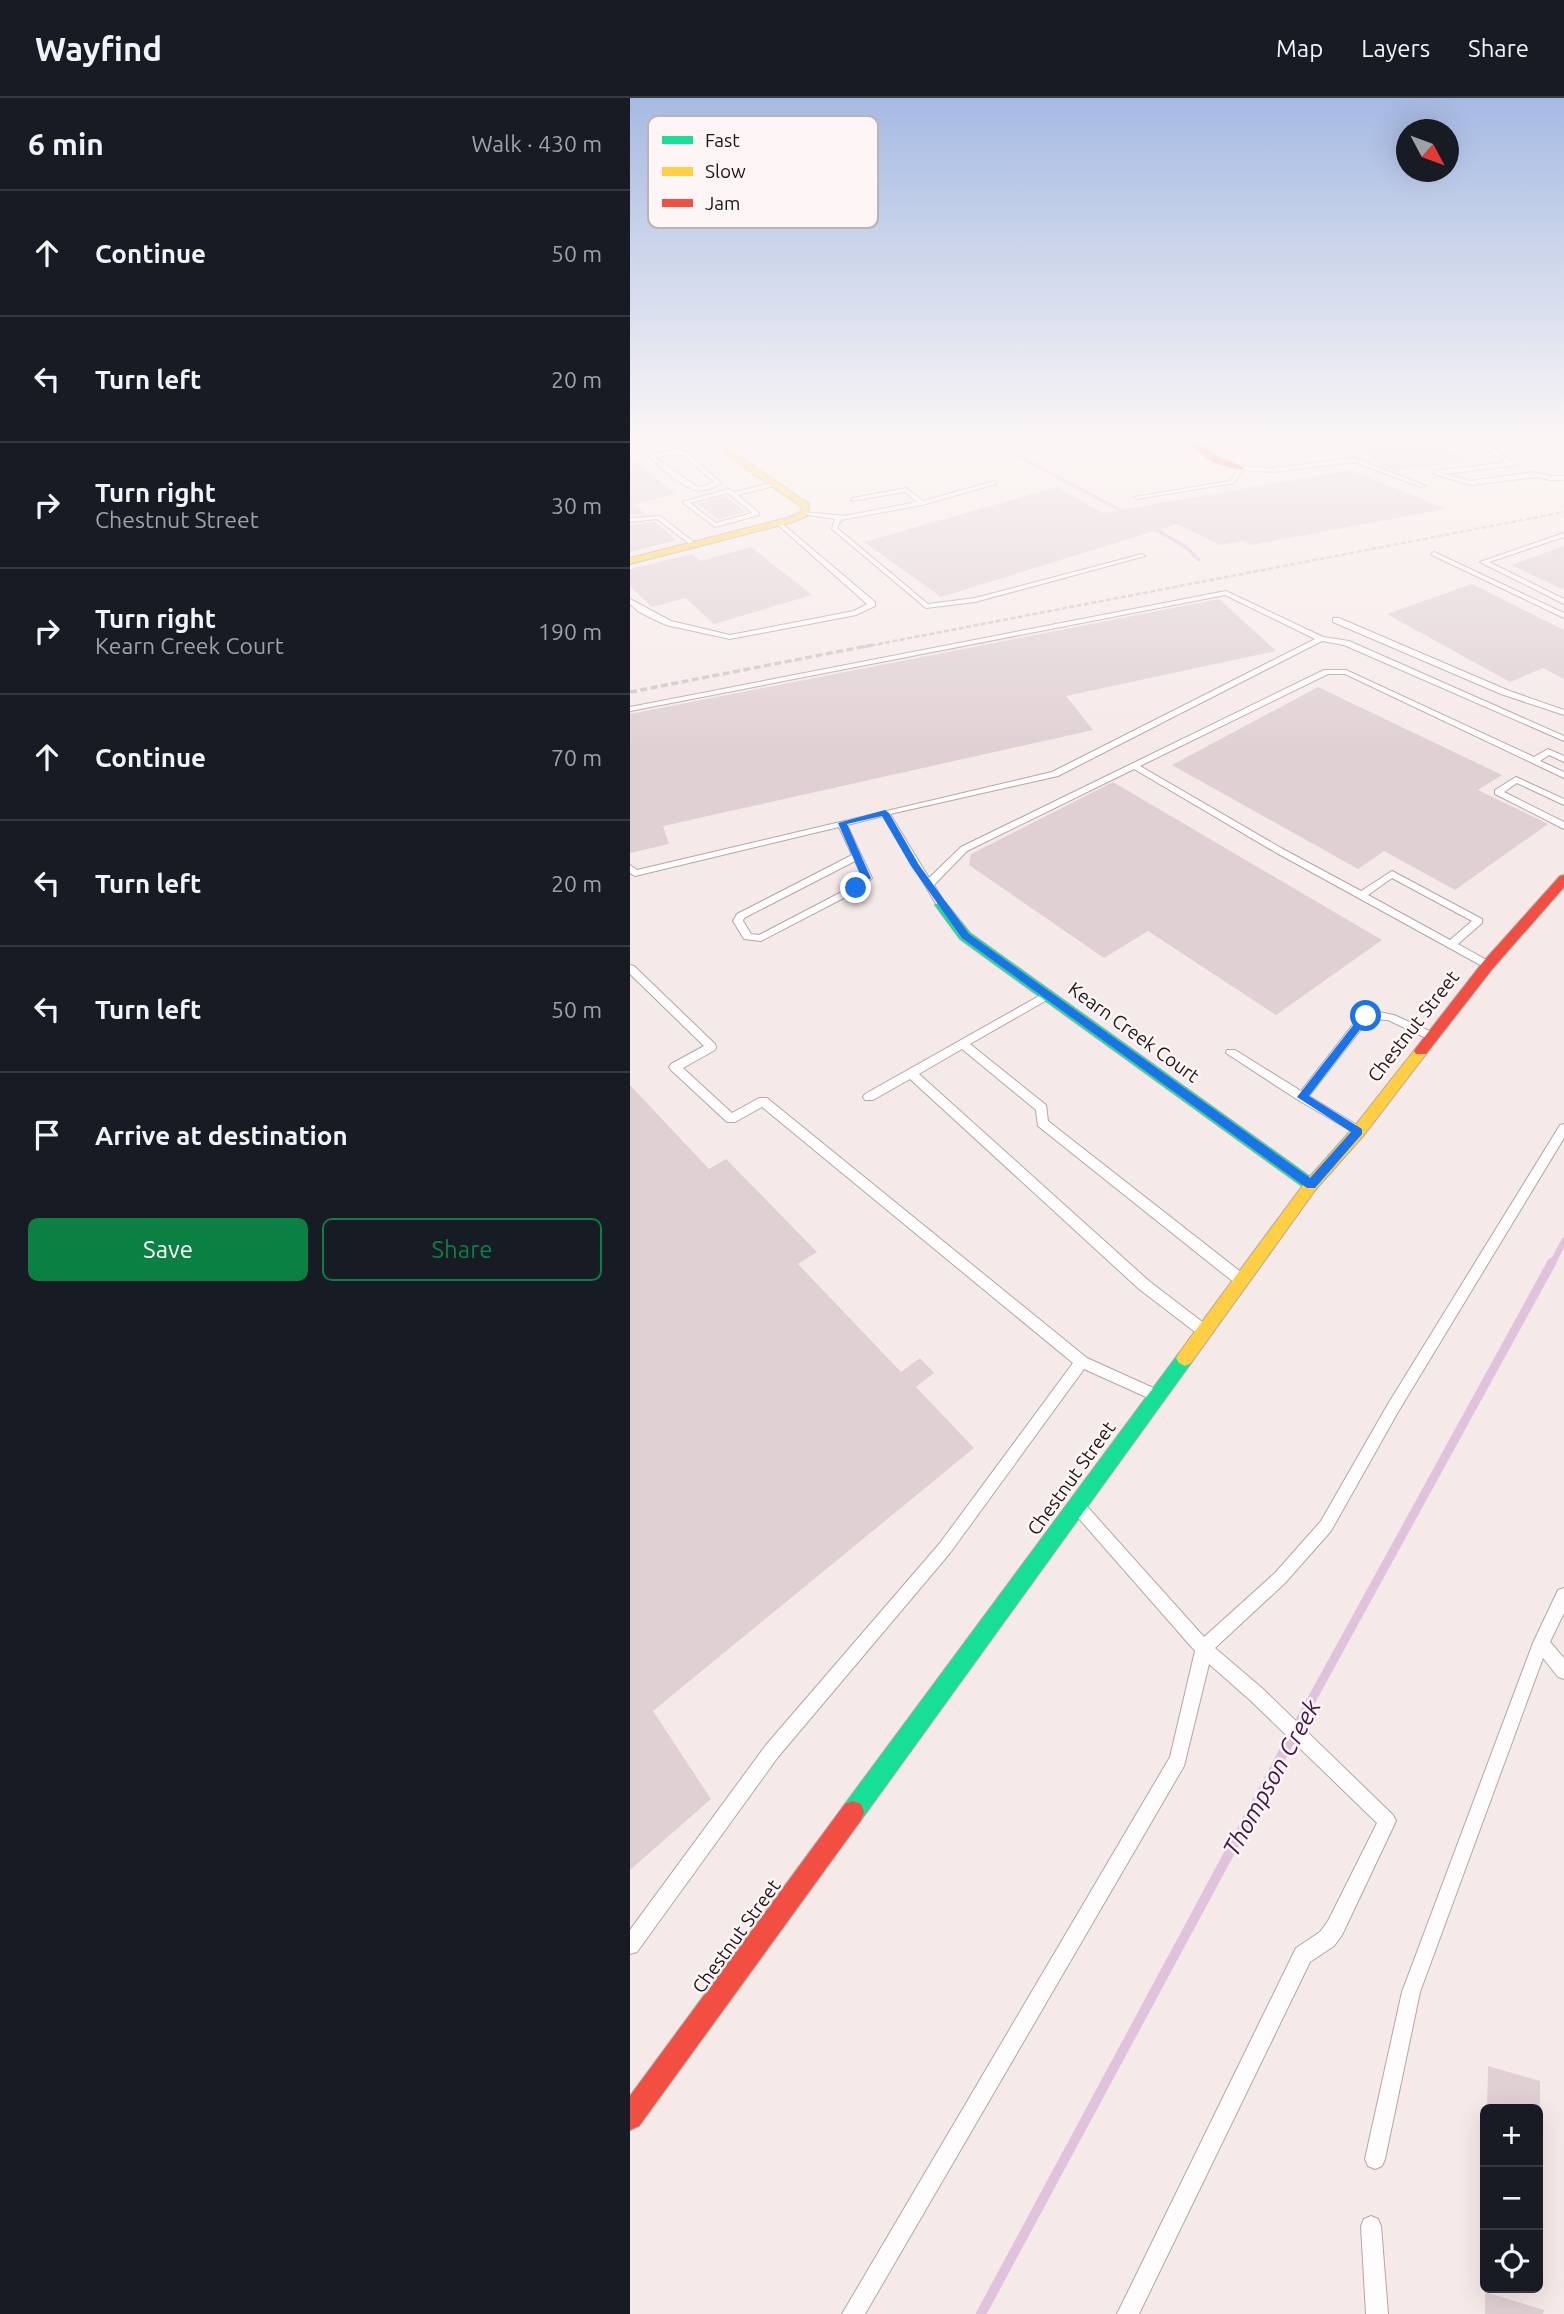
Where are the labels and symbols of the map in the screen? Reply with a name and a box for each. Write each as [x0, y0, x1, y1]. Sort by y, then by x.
legend [648, 116, 878, 228]
north arrow [1396, 119, 1459, 182]
text: Fast [705, 129, 740, 151]
text: Slow [705, 160, 746, 182]
text: Jam [705, 192, 741, 214]
route end [840, 872, 871, 903]
street label: Chestnut Street [1363, 966, 1464, 1086]
street label: Kearn Creek Court [1064, 977, 1204, 1087]
route start [1350, 1000, 1381, 1031]
street label: Chestnut Street [1022, 1416, 1120, 1539]
water label: Thompson Creek [1217, 1694, 1326, 1861]
street label: Chestnut Street [687, 1874, 785, 1997]

